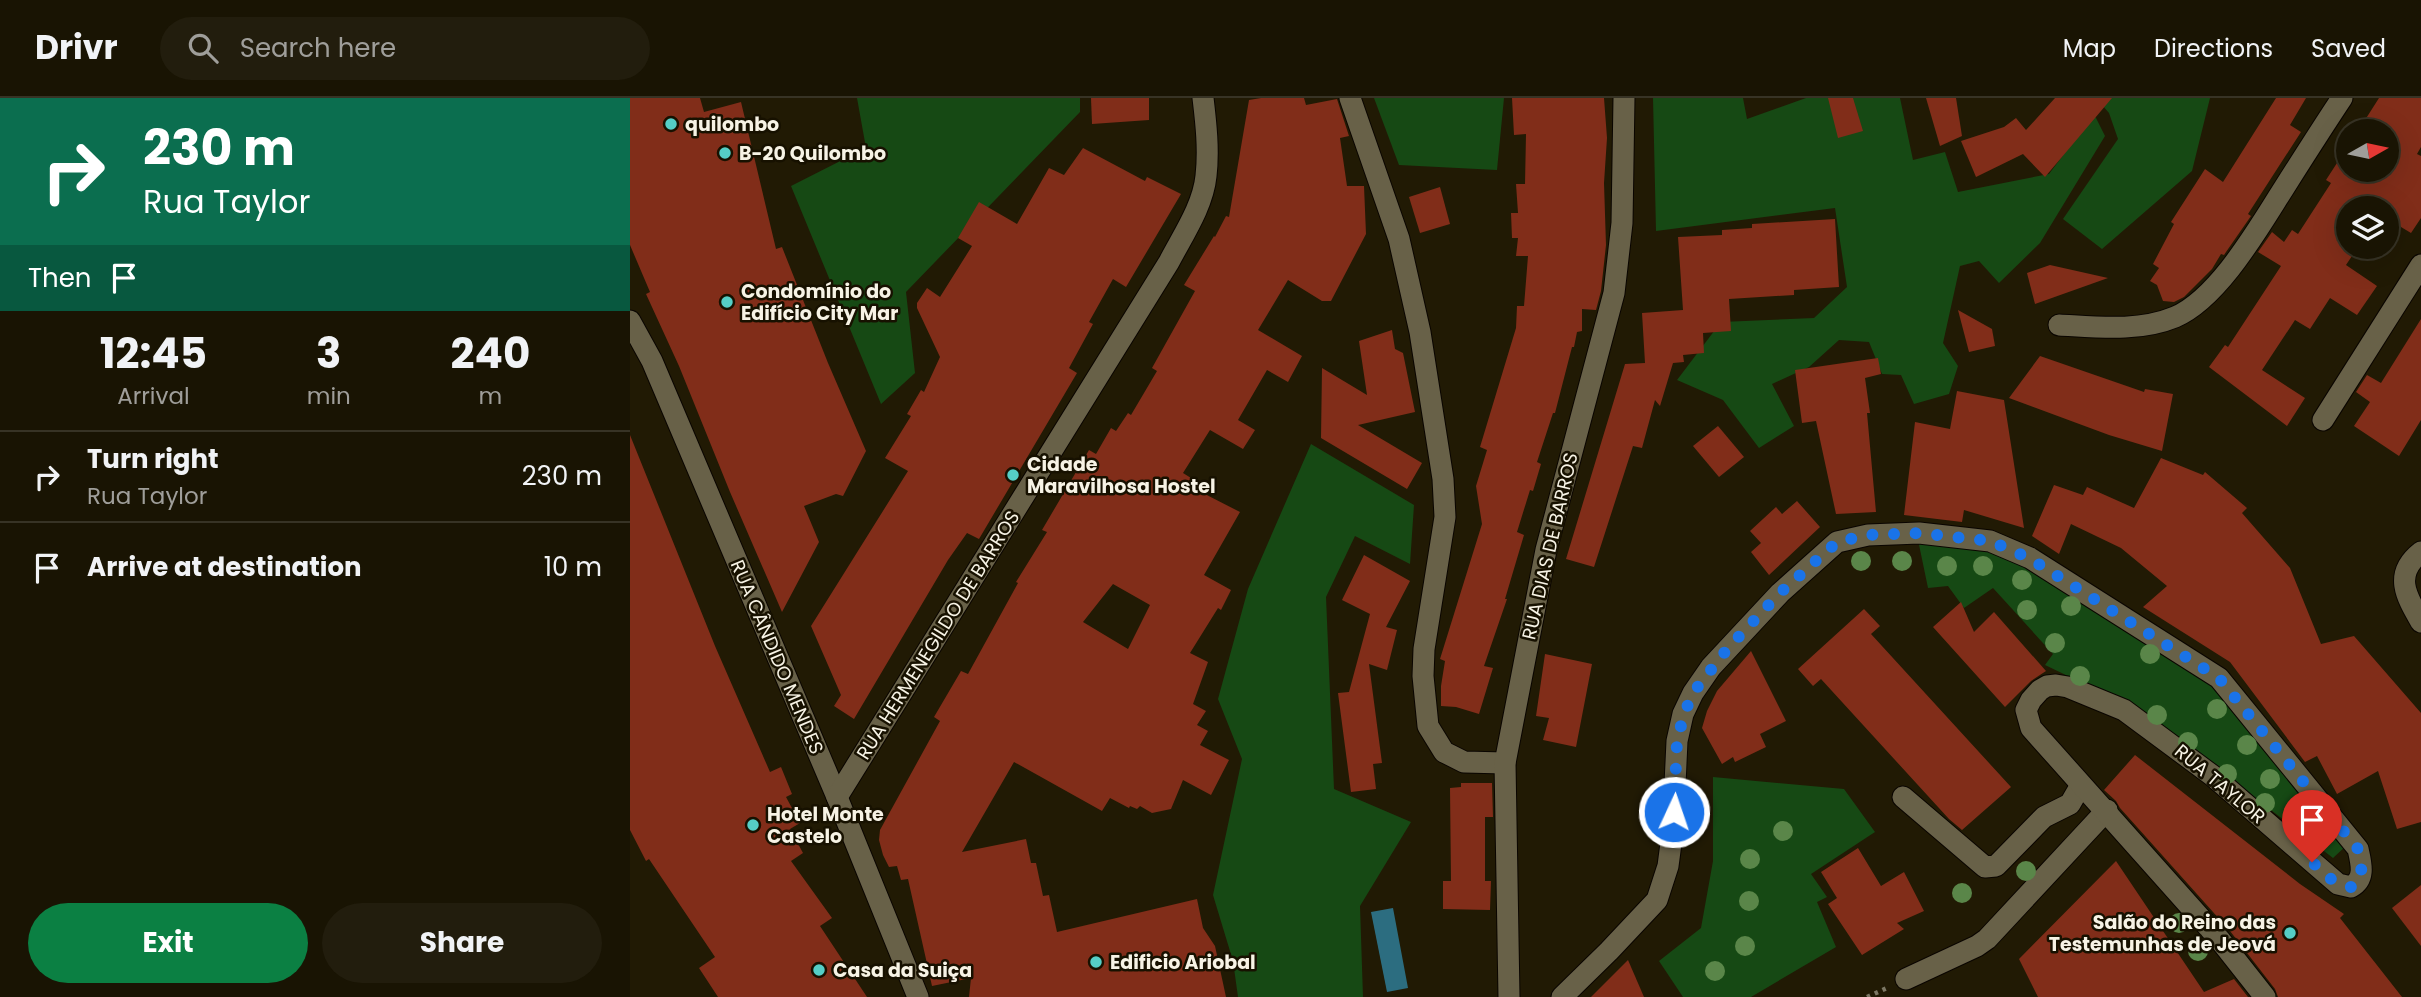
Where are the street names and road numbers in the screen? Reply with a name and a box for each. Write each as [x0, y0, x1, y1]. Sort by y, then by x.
street label: RUA DIAS DE BARROS [1515, 450, 1585, 642]
street label: RUA HERMENEGILDO DE BARROS [850, 505, 1026, 765]
street label: RUA CÂNDIDO MENDES [724, 556, 830, 758]
street label: RUA TAYLOR [2169, 738, 2271, 830]

